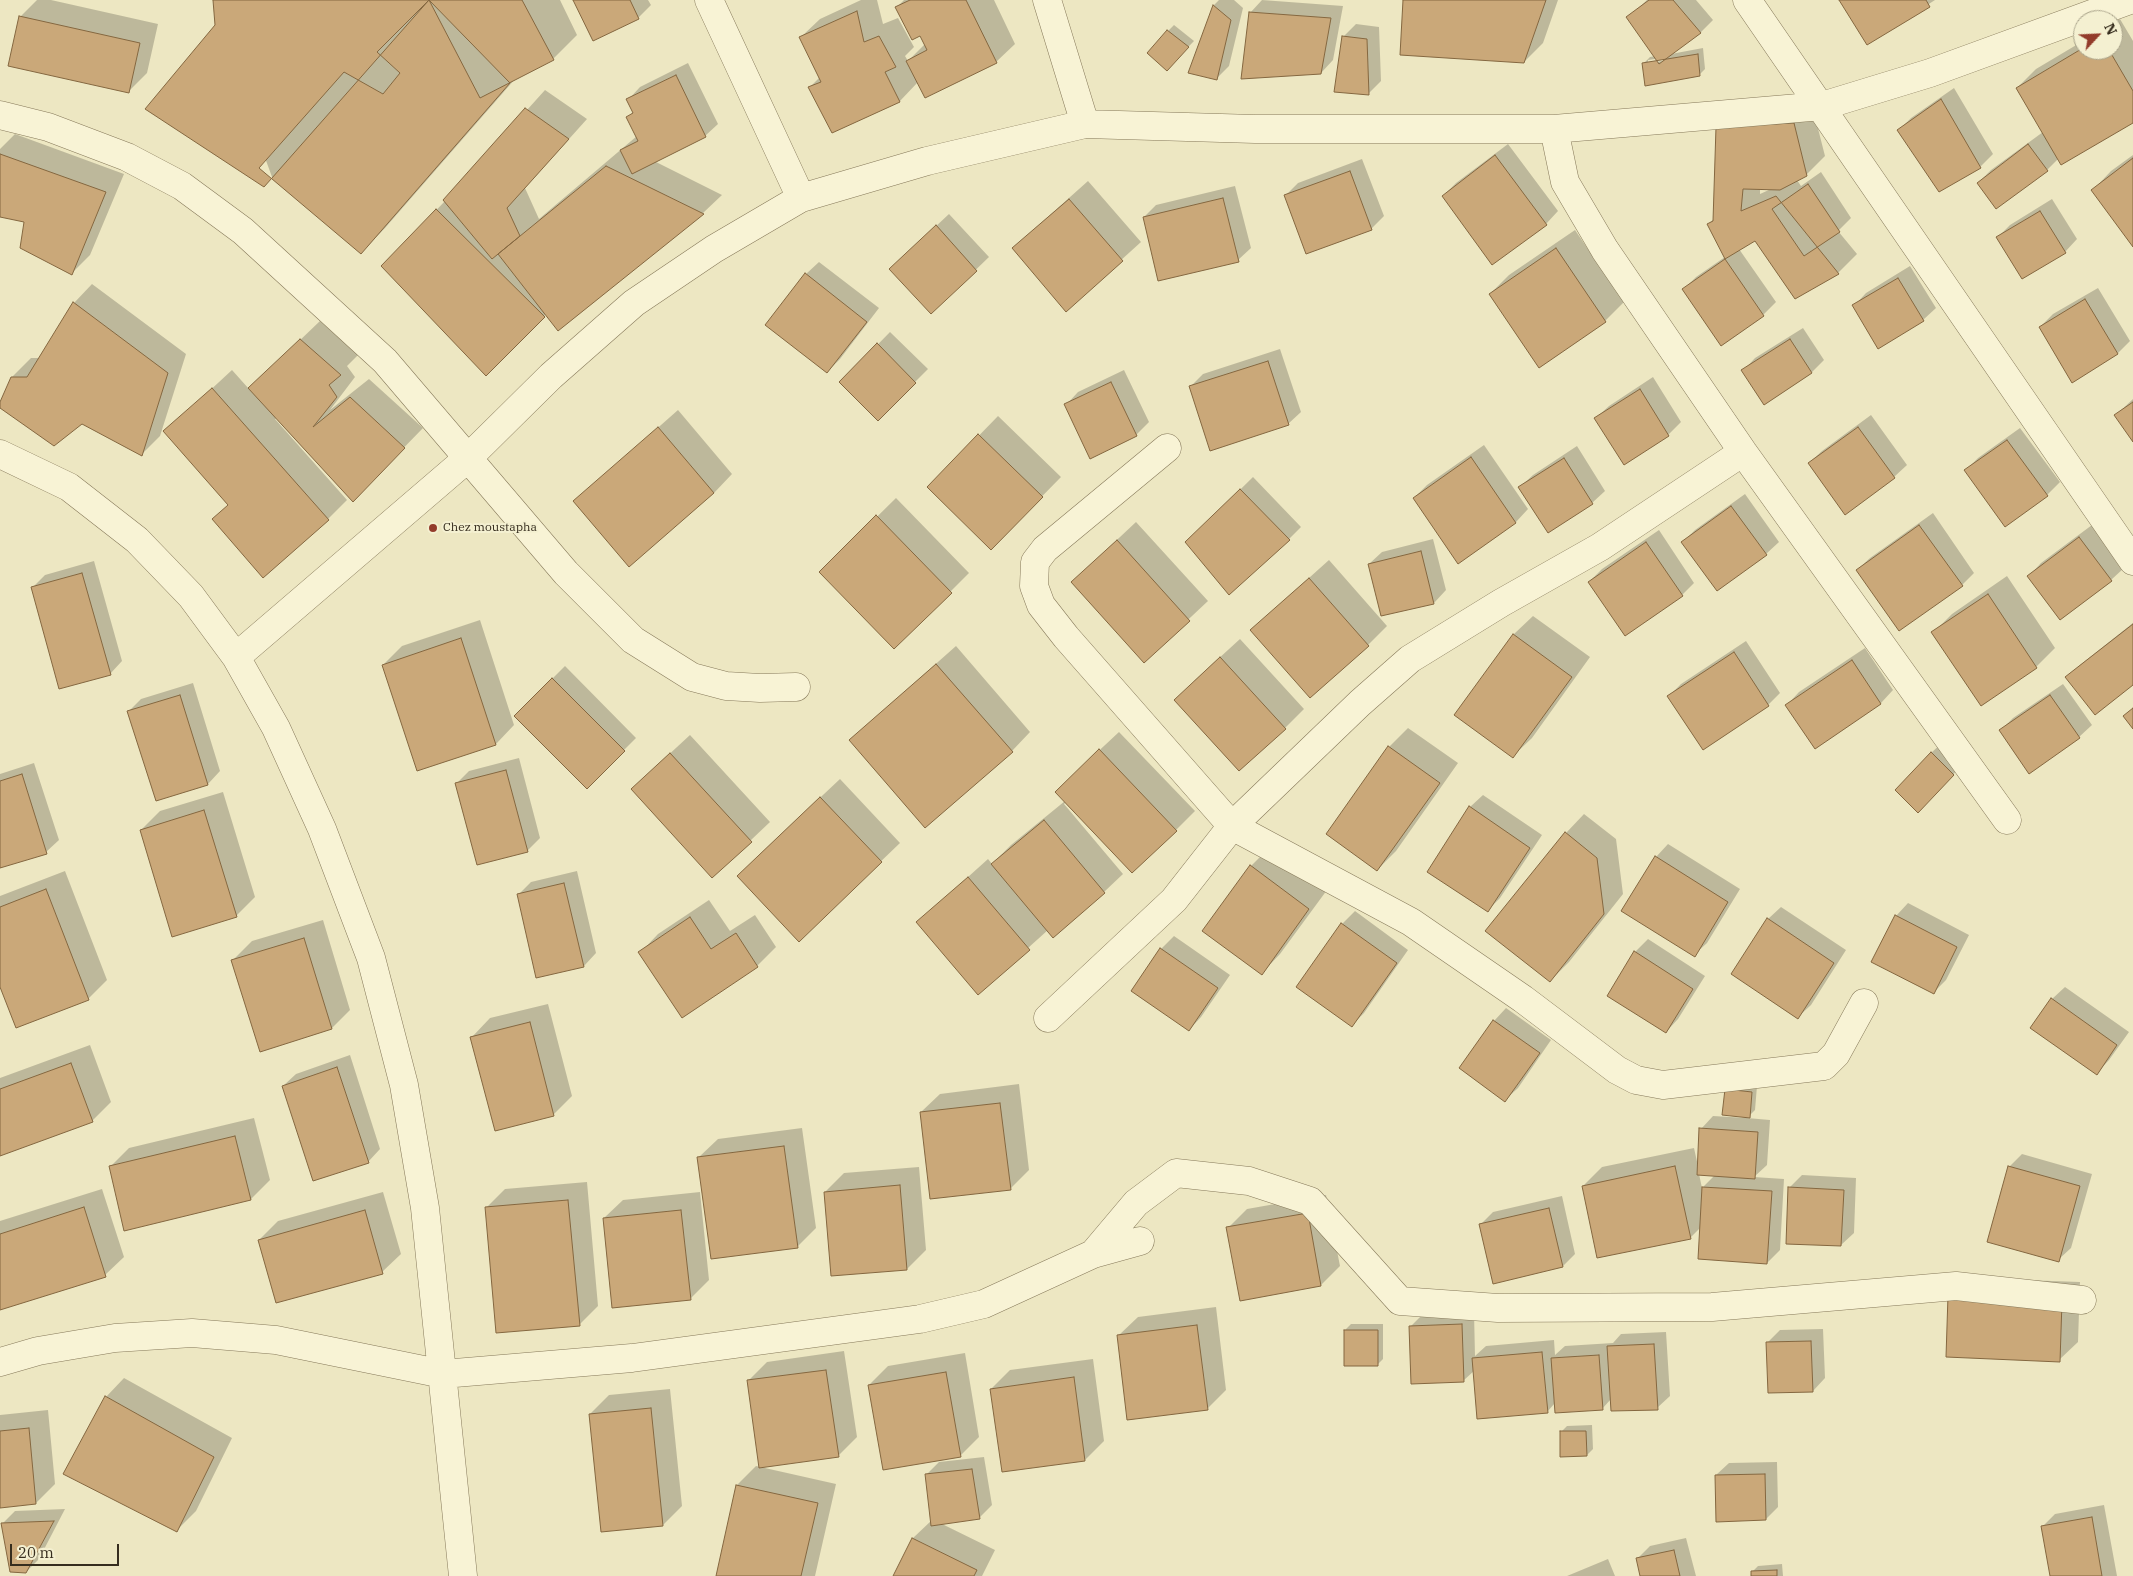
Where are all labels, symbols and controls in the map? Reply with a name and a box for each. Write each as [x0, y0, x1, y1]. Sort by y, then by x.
north arrow [2073, 10, 2123, 60]
text: N [2100, 20, 2121, 38]
place label: Chez moustapha [443, 521, 537, 535]
marker: Chez moustapha [427, 522, 439, 534]
scale bar [12, 1534, 121, 1566]
text: 20 m [18, 1543, 54, 1562]

